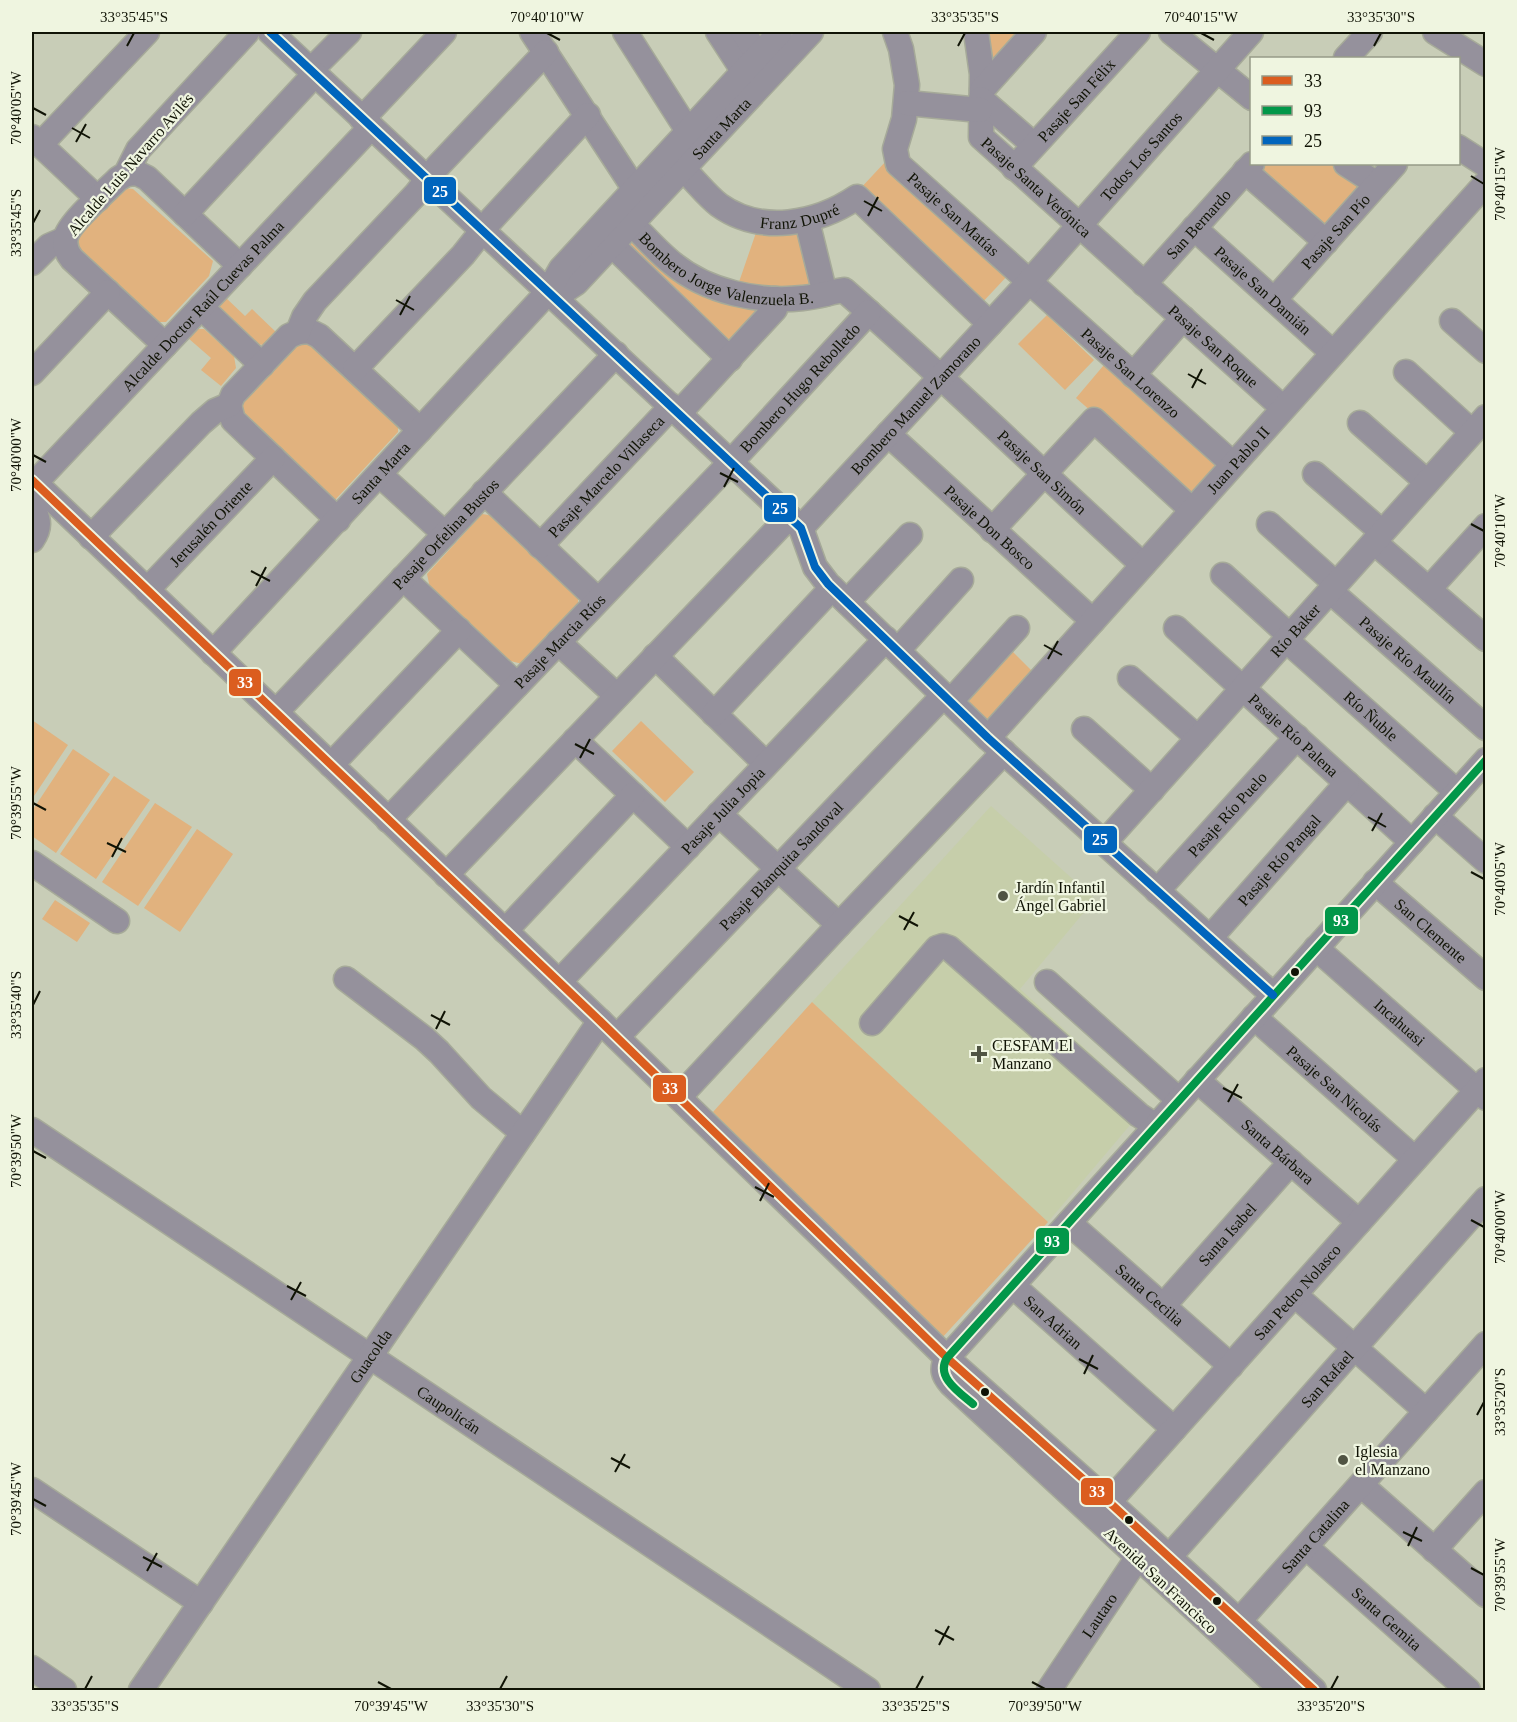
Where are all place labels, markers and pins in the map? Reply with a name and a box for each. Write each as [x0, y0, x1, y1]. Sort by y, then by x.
place label: Jardín Infantil Ángel Gabriel [1015, 879, 1107, 915]
marker: Jardín Infantil Ángel Gabriel [996, 889, 1010, 903]
unlabelled marker [1289, 966, 1301, 978]
place label: CESFAM El Manzano [992, 1037, 1074, 1072]
marker: CESFAM El Manzano [970, 1045, 988, 1063]
unlabelled marker [979, 1386, 991, 1398]
place label: Iglesia el Manzano [1355, 1443, 1430, 1478]
marker: Iglesia el Manzano [1336, 1453, 1350, 1467]
unlabelled marker [1123, 1514, 1135, 1526]
unlabelled marker [1211, 1595, 1223, 1607]

